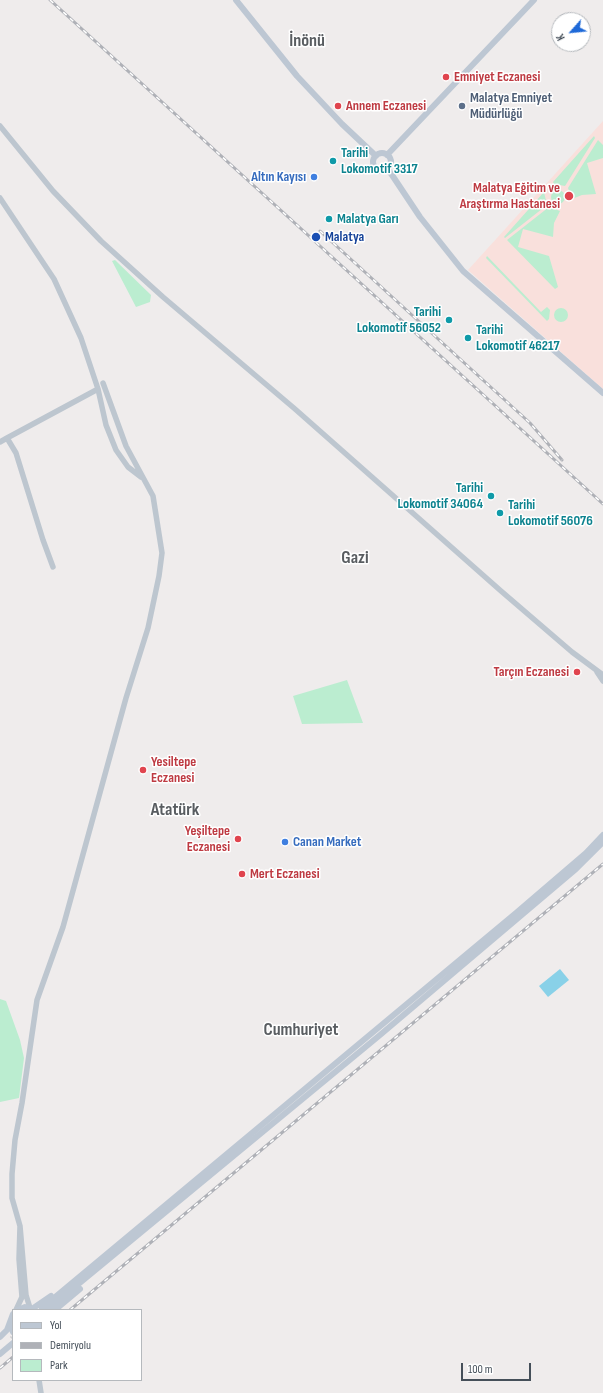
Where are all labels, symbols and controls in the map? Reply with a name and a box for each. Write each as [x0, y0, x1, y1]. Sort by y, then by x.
north arrow [551, 12, 591, 52]
district label: İnönü [289, 30, 325, 52]
text: K [554, 32, 568, 43]
place label: Emniyet Eczanesi [454, 69, 540, 85]
marker: Emniyet Eczanesi [441, 72, 451, 82]
place label: Malatya Emniyet Müdürlüğü [470, 90, 552, 122]
place label: Annem Eczanesi [346, 98, 426, 114]
marker: Annem Eczanesi [333, 101, 343, 111]
marker: Malatya Emniyet Müdürlüğü [457, 101, 467, 111]
place label: Tarihi Lokomotif 3317 [341, 145, 418, 178]
marker: Tarihi Lokomotif 3317 [328, 156, 338, 166]
place label: Altın Kayısı [251, 169, 306, 185]
marker: Altın Kayısı [309, 172, 319, 182]
place label: Malatya Eğitim ve Araştırma Hastanesi [460, 180, 560, 212]
marker: Malatya Eğitim ve Araştırma Hastanesi [563, 190, 575, 202]
place label: Malatya Garı [337, 211, 399, 227]
marker: Malatya Garı [324, 214, 334, 224]
place label: Malatya [325, 229, 364, 245]
marker: Malatya [310, 231, 322, 243]
place label: Tarihi Lokomotif 56052 [357, 304, 441, 336]
marker: Tarihi Lokomotif 56052 [444, 315, 454, 325]
place label: Tarihi Lokomotif 46217 [476, 322, 560, 354]
marker: Tarihi Lokomotif 46217 [463, 333, 473, 343]
place label: Tarihi Lokomotif 34064 [398, 480, 483, 512]
marker: Tarihi Lokomotif 34064 [486, 491, 496, 501]
place label: Tarihi Lokomotif 56076 [508, 497, 593, 530]
marker: Tarihi Lokomotif 56076 [495, 508, 505, 518]
district label: Gazi [341, 547, 369, 569]
place label: Tarçın Eczanesi [493, 664, 569, 680]
marker: Tarçın Eczanesi [572, 667, 582, 677]
place label: Yesiltepe Eczanesi [151, 754, 196, 786]
marker: Yesiltepe Eczanesi [138, 765, 148, 775]
district label: Atatürk [151, 799, 199, 821]
place label: Yeşiltepe Eczanesi [185, 823, 230, 856]
marker: Yeşiltepe Eczanesi [233, 834, 243, 844]
place label: Canan Market [293, 834, 361, 850]
marker: Canan Market [280, 837, 290, 847]
place label: Mert Eczanesi [250, 866, 320, 882]
marker: Mert Eczanesi [237, 869, 247, 879]
district label: Cumhuriyet [264, 1019, 338, 1041]
legend [12, 1309, 142, 1381]
text: Yol [50, 1318, 62, 1333]
text: Demiryolu [50, 1338, 91, 1353]
scale bar [463, 1355, 533, 1381]
text: Park [50, 1358, 68, 1373]
text: 100 m [468, 1362, 493, 1377]

